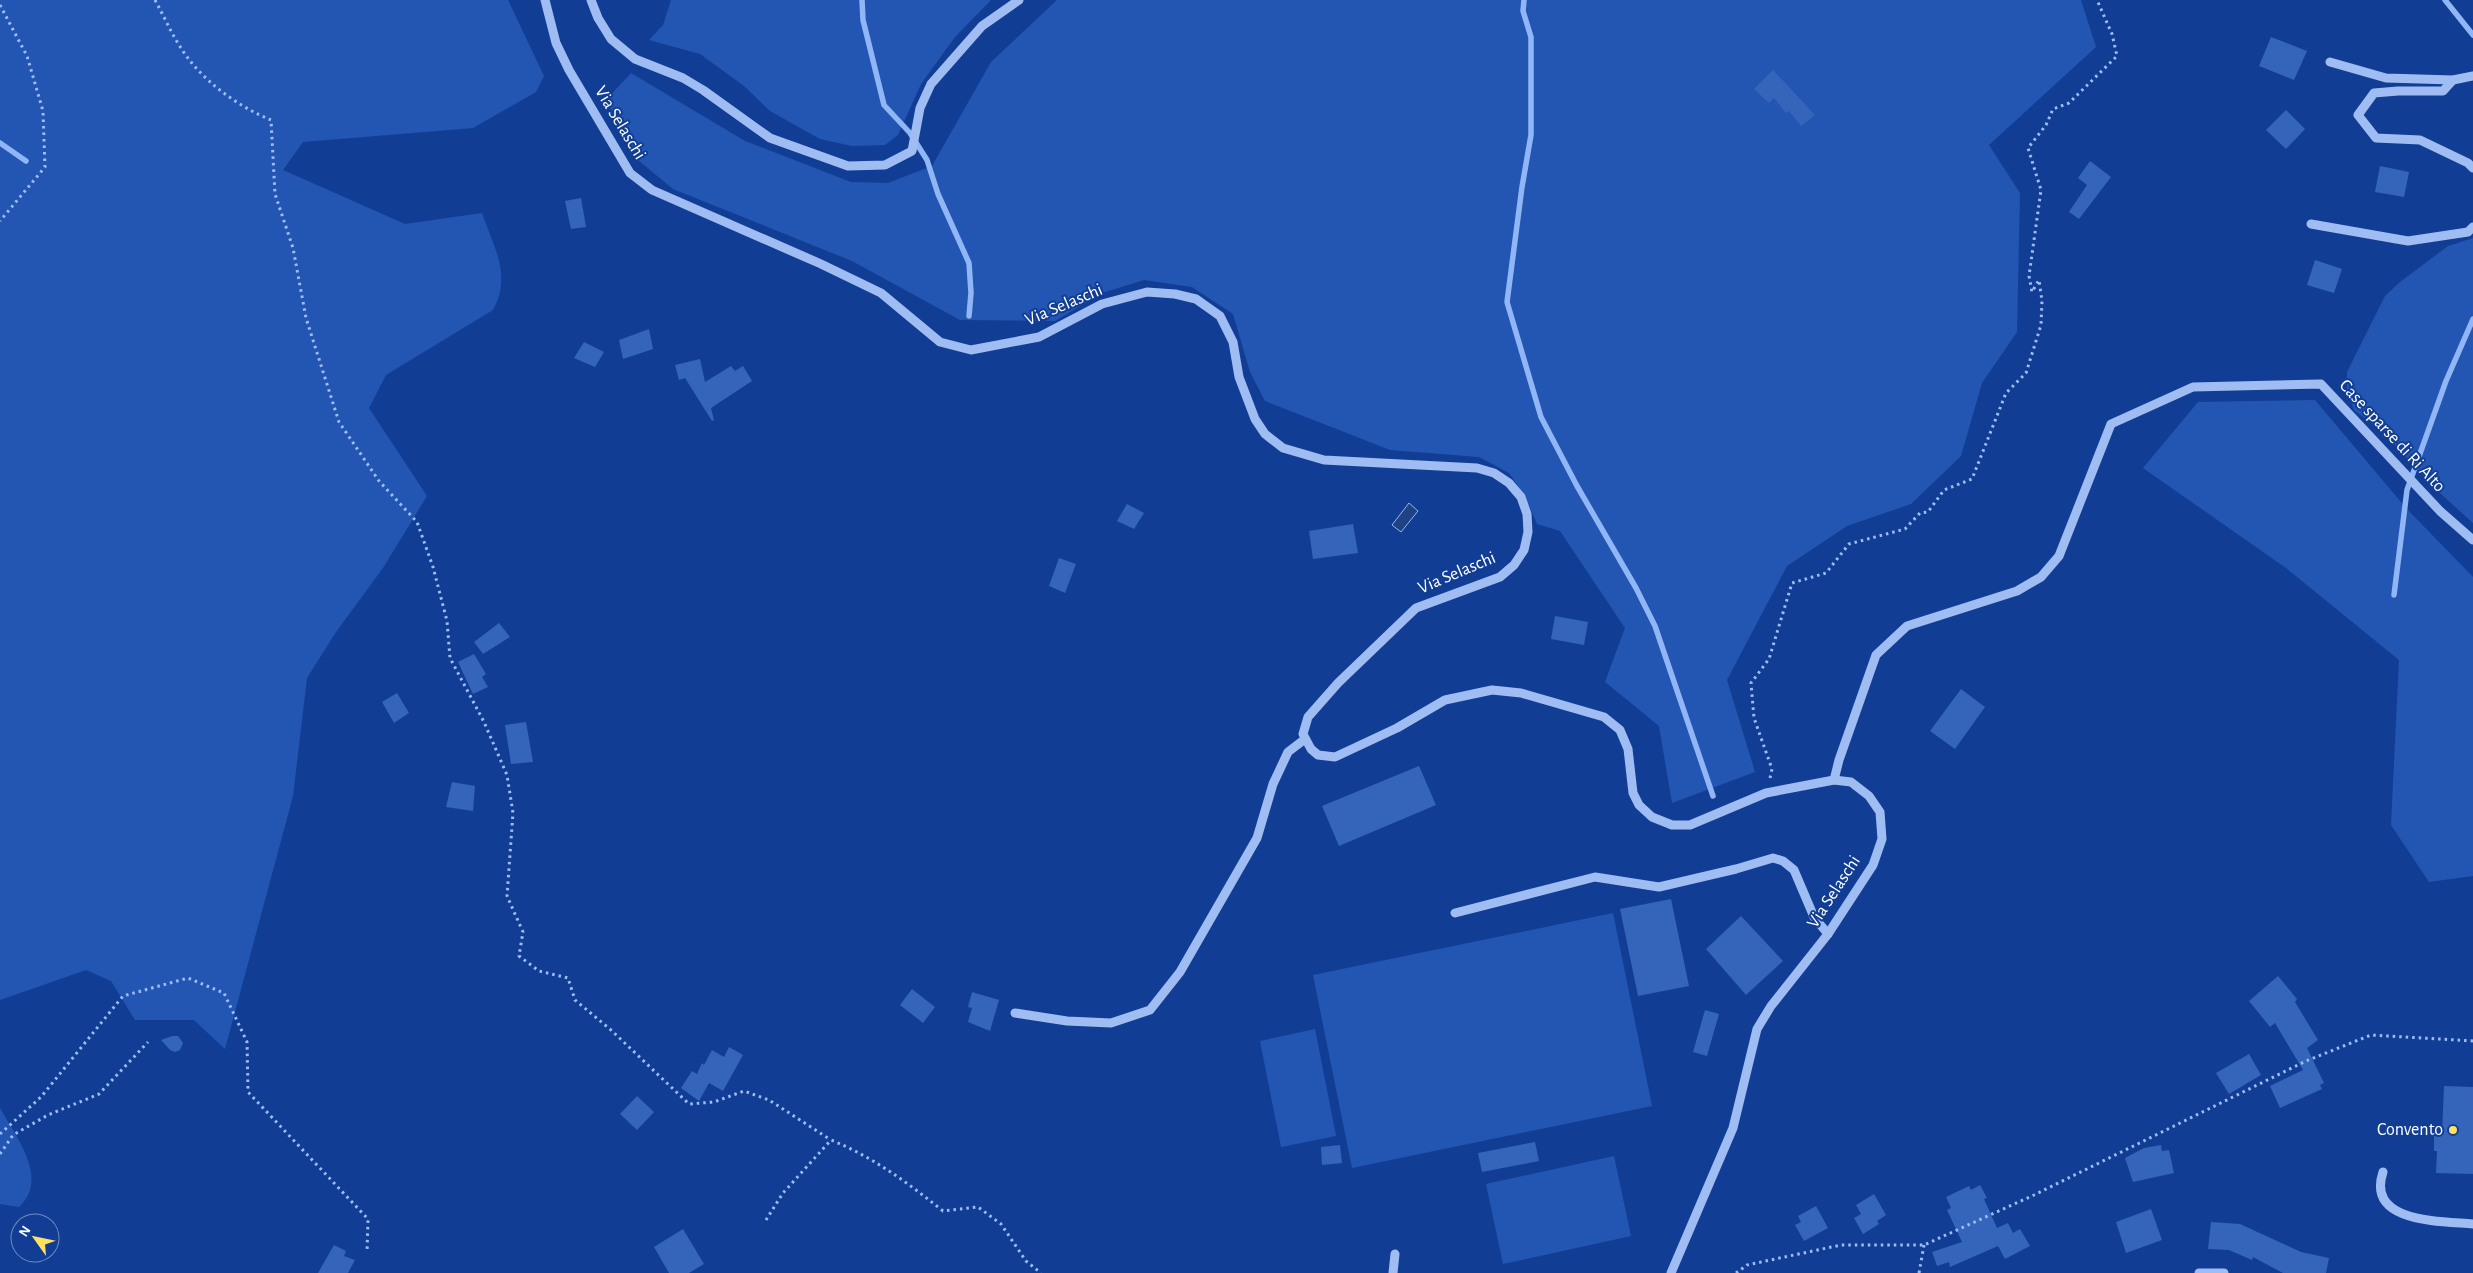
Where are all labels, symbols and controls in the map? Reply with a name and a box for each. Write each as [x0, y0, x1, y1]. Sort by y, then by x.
street label: Via Selaschi [591, 83, 649, 163]
street label: Via Selaschi [1023, 281, 1105, 329]
street label: Case sparse di Ri Alto [2335, 376, 2449, 496]
street label: Via Selaschi [1416, 549, 1498, 597]
street label: Via Selaschi [1804, 853, 1864, 931]
place label: Convento [2377, 1121, 2443, 1139]
marker: Convento [2447, 1124, 2459, 1136]
north arrow [10, 1213, 60, 1263]
text: N [16, 1224, 33, 1239]

